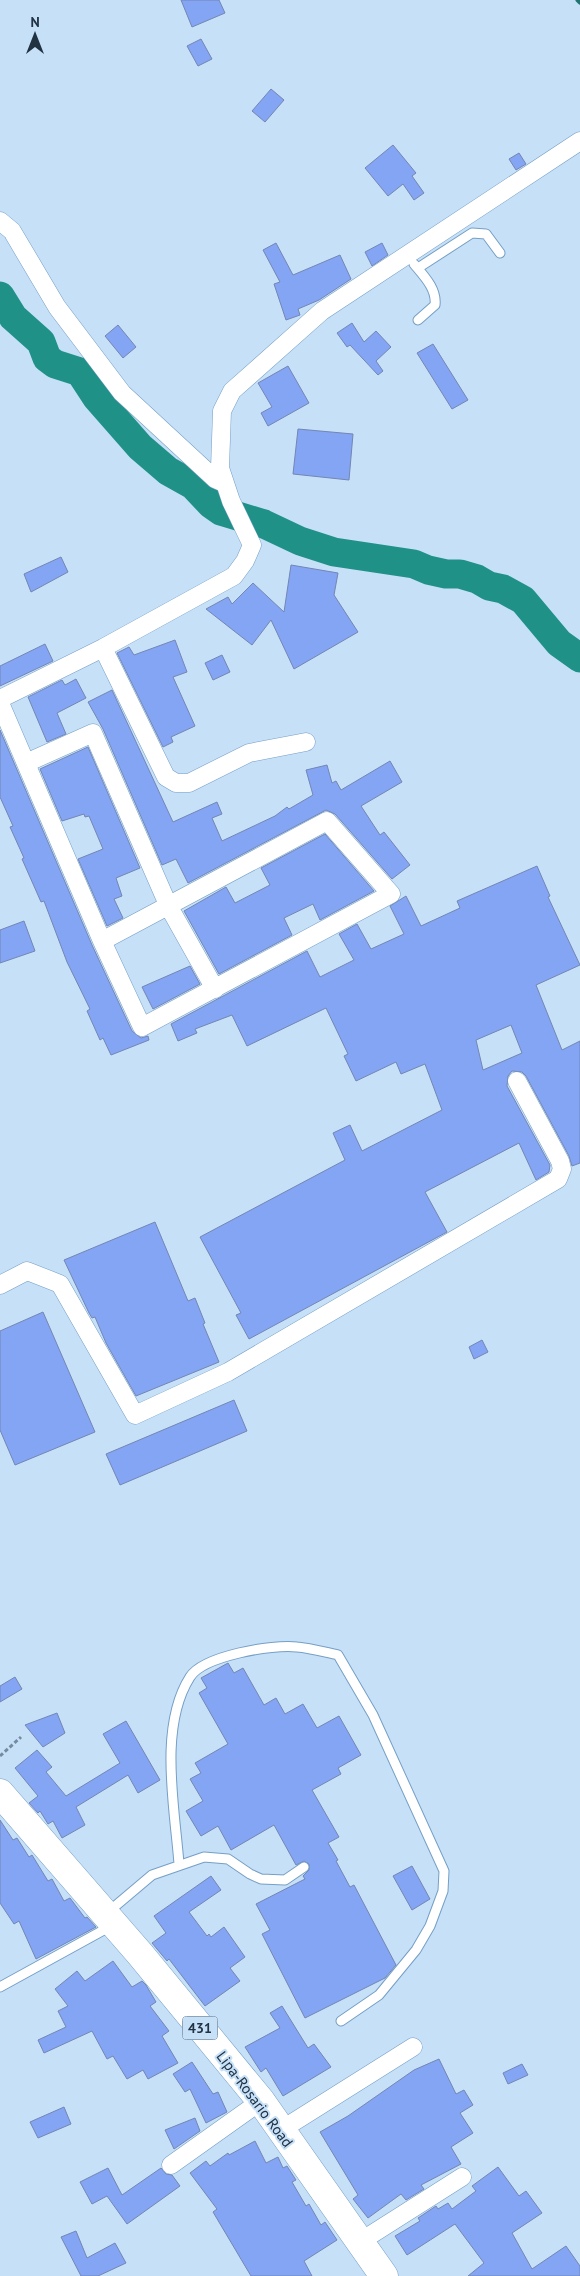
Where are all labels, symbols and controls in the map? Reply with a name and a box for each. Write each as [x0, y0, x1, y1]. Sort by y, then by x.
north arrow [10, 10, 60, 60]
text: N [30, 13, 40, 31]
road number: 431 [182, 2016, 218, 2040]
street label: Lipa-Rosario Road [213, 2047, 297, 2151]

